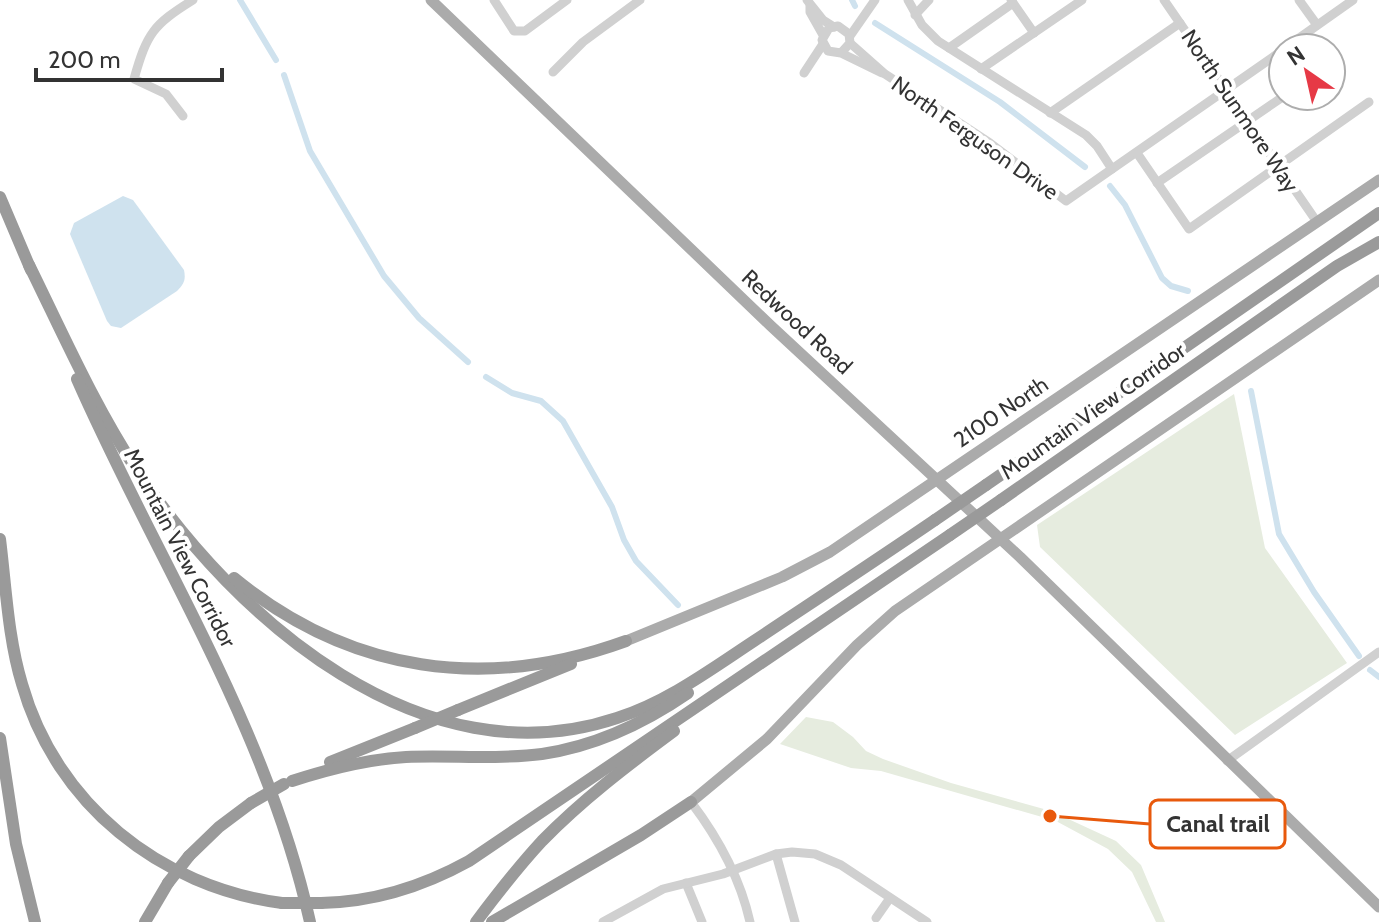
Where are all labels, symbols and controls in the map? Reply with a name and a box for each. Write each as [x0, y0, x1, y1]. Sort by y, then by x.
street label: North Sunmore Way [1176, 25, 1304, 197]
scale bar [36, 32, 222, 82]
north arrow [1267, 32, 1347, 112]
text: 200 m [48, 45, 121, 74]
street label: North Ferguson Drive [886, 70, 1064, 206]
street label: Redwood Road [736, 264, 858, 380]
street label: Mountain View Corridor [995, 337, 1191, 485]
street label: 2100 North [949, 371, 1053, 453]
street label: Mountain View Corridor [118, 444, 242, 652]
callout: Canal trail [1150, 800, 1285, 848]
text: Canal trail [1166, 809, 1270, 838]

